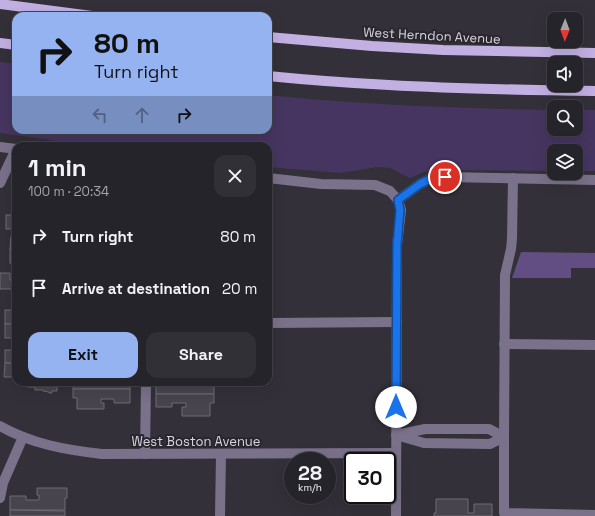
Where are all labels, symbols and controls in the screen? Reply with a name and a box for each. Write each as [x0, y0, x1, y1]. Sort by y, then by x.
north arrow [547, 12, 583, 48]
map controls [547, 12, 583, 180]
street label: West Herndon Avenue [363, 23, 501, 48]
text: 80 m [94, 25, 160, 61]
icon: right [28, 28, 80, 80]
button: sound [547, 56, 583, 92]
text: Turn right [94, 60, 178, 83]
button: search [547, 100, 583, 136]
icon: left [89, 104, 111, 126]
icon: ahead [131, 104, 153, 126]
icon: right [173, 104, 195, 126]
button: layers [547, 144, 583, 180]
text: 1 min [28, 152, 87, 183]
button: close [214, 155, 256, 197]
pin [428, 160, 462, 194]
icon: arrive [434, 166, 456, 188]
text: 100 m · 20:34 [28, 183, 109, 200]
icon: right [28, 225, 50, 247]
text: Turn right [62, 227, 133, 246]
text: 80 m [220, 227, 256, 246]
icon: arrive [28, 277, 50, 299]
text: Arrive at destination [62, 279, 210, 298]
text: 20 m [222, 279, 257, 298]
button: Exit [28, 332, 138, 378]
button: Share [146, 332, 256, 378]
position arrow [375, 386, 417, 428]
street label: West Boston Avenue [131, 433, 261, 450]
speed limit sign: 30 [344, 452, 396, 504]
text: 28 [298, 460, 322, 486]
text: km/h [298, 481, 322, 494]

